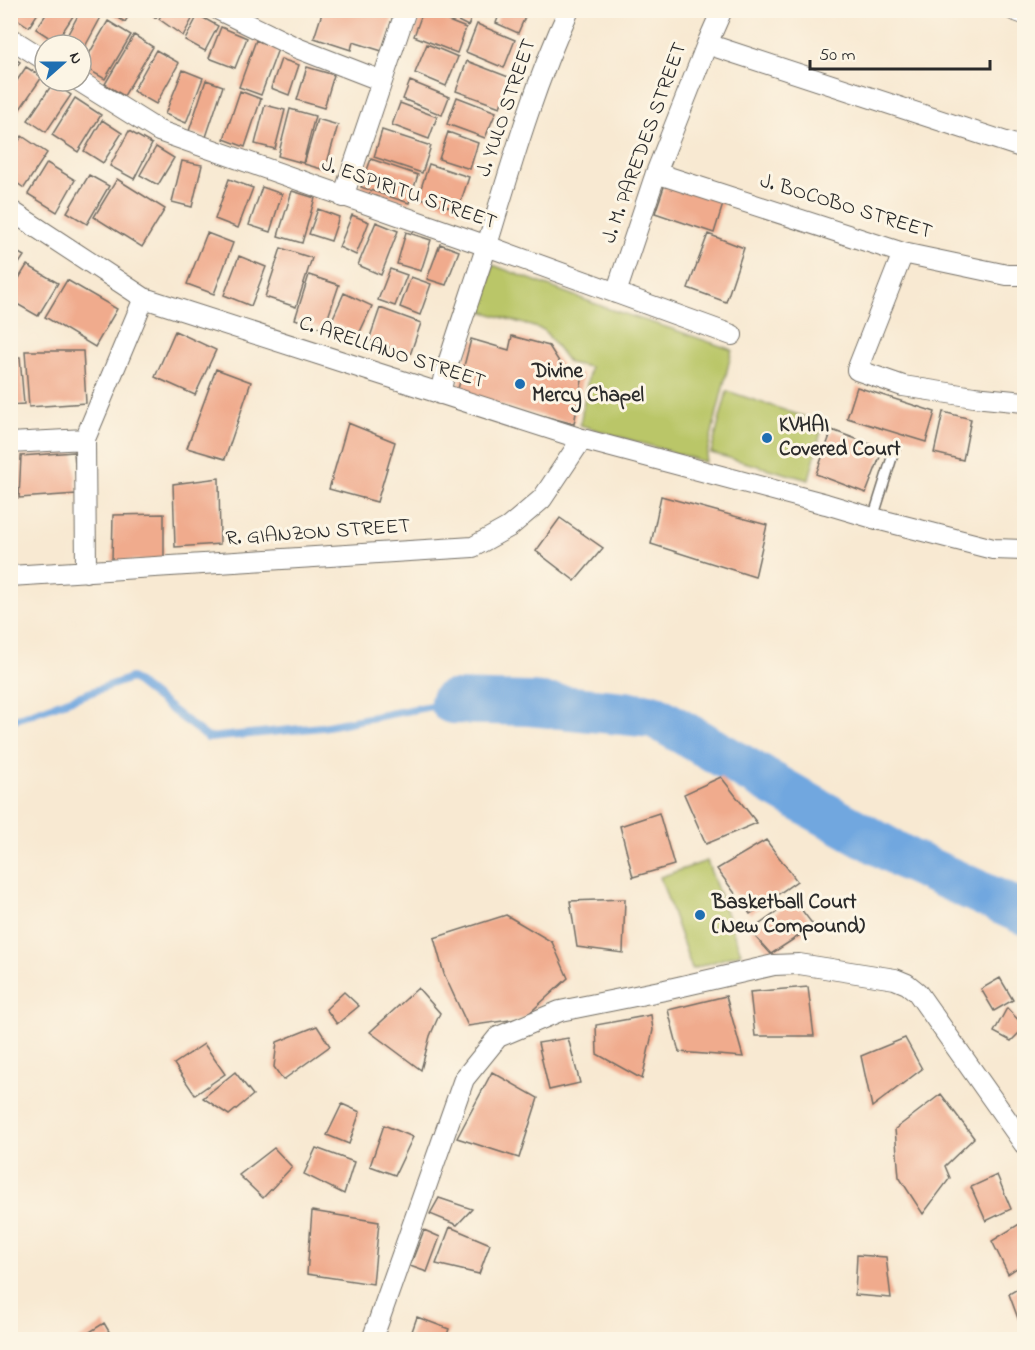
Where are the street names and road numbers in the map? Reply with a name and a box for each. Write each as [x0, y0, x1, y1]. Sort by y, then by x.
street label: J. YULO STREET [469, 35, 545, 181]
street label: J. M. PAREDES STREET [595, 38, 695, 248]
street label: J. ESPIRITU STREET [317, 150, 501, 238]
street label: J. BOCOBO STREET [756, 167, 936, 247]
street label: C. ARELLANO STREET [295, 309, 489, 397]
street label: R. GIANZON STREET [225, 512, 411, 554]

